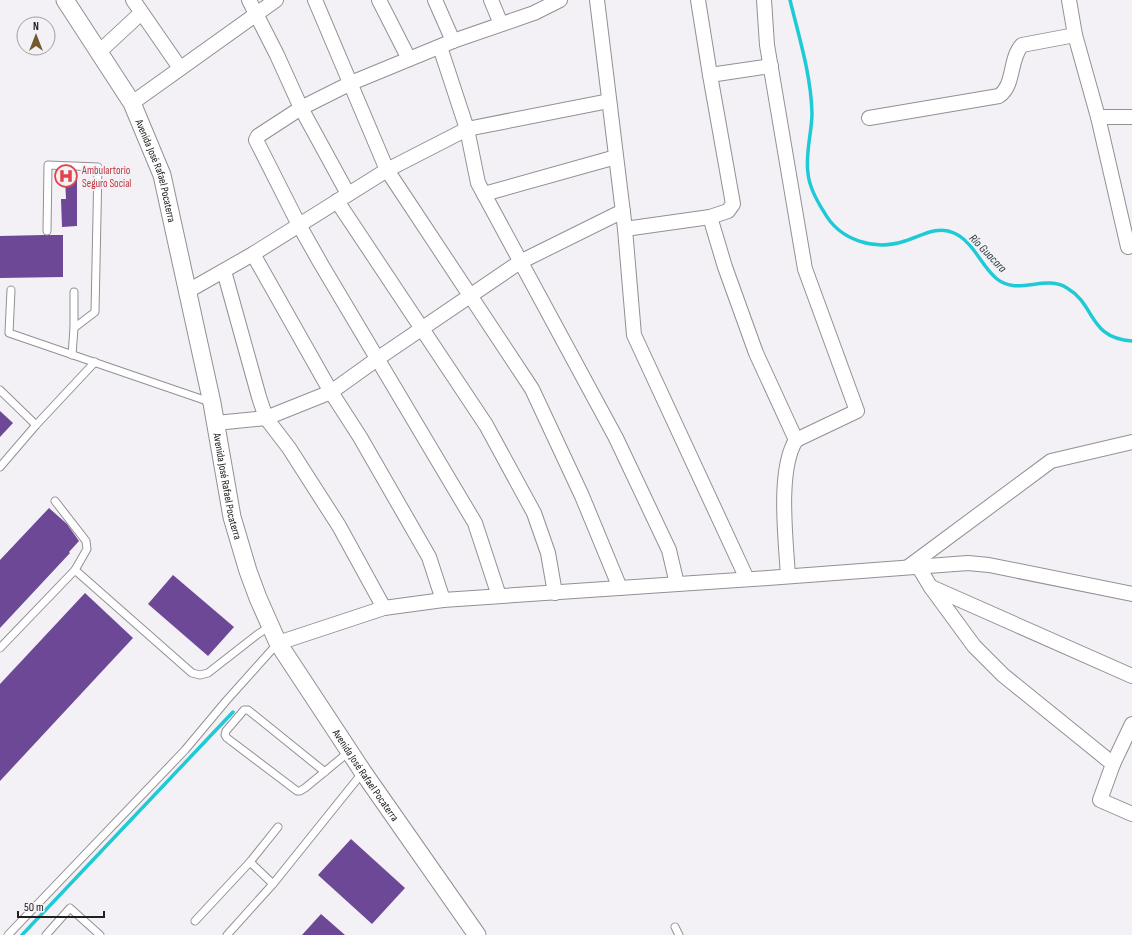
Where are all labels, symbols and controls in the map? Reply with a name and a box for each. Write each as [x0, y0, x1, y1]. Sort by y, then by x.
north arrow [16, 16, 56, 56]
text: N [33, 20, 39, 33]
street label: Avenida José Rafael Pocaterra [132, 116, 178, 224]
hospital icon: Ambulartorio Seguro Social [53, 163, 79, 189]
place label: Ambulartorio Seguro Social [81, 164, 131, 190]
water label: Río Guacara [966, 231, 1010, 276]
street label: Avenida José Rafael Pocaterra [210, 431, 244, 541]
street label: Avenida José Rafael Pocaterra [329, 726, 401, 824]
scale bar [18, 893, 104, 919]
text: 50 m [24, 900, 44, 915]

